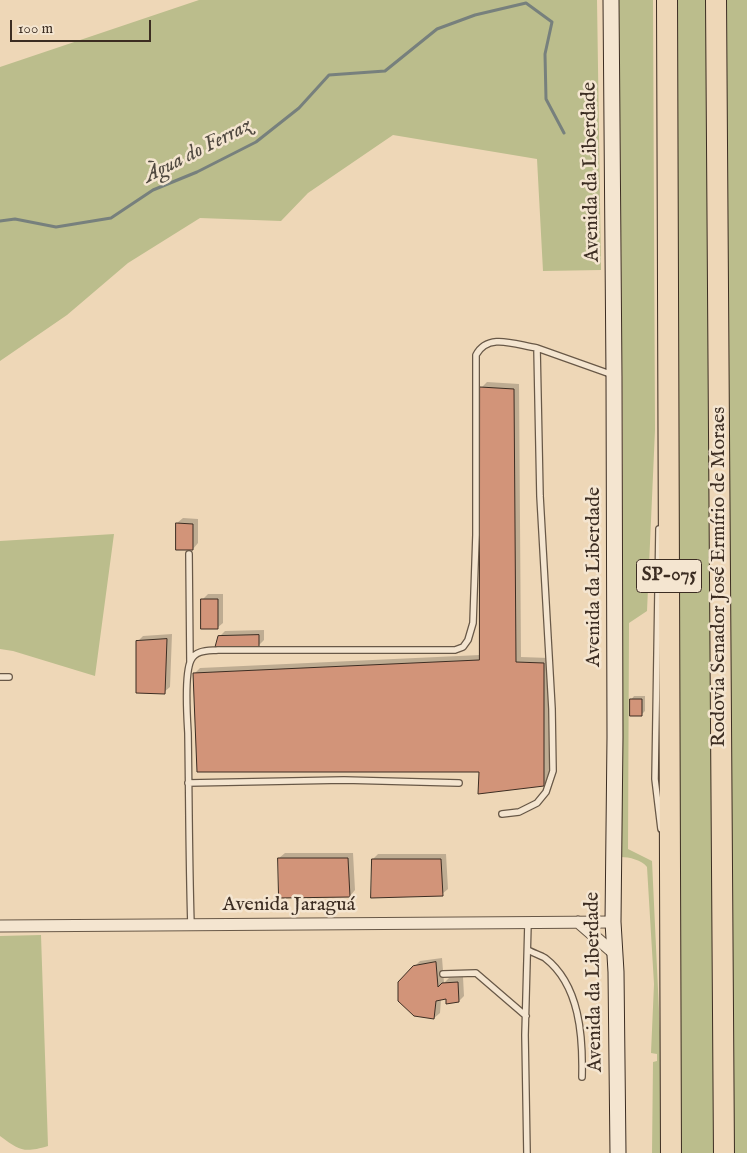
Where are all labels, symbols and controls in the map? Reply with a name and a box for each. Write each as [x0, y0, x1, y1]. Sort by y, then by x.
scale bar [12, 10, 154, 42]
text: 100 m [18, 19, 53, 38]
street label: Avenida da Liberdade [578, 82, 606, 262]
water label: Àgua do Ferraz [140, 114, 256, 190]
street label: Rodovia Senador José Ermírio de Moraes [708, 407, 732, 747]
street label: Avenida da Liberdade [583, 487, 607, 667]
road number: SP-075 [636, 560, 702, 592]
street label: Avenida da Liberdade [581, 892, 609, 1072]
street label: Avenida Jaraguá [223, 894, 355, 918]

